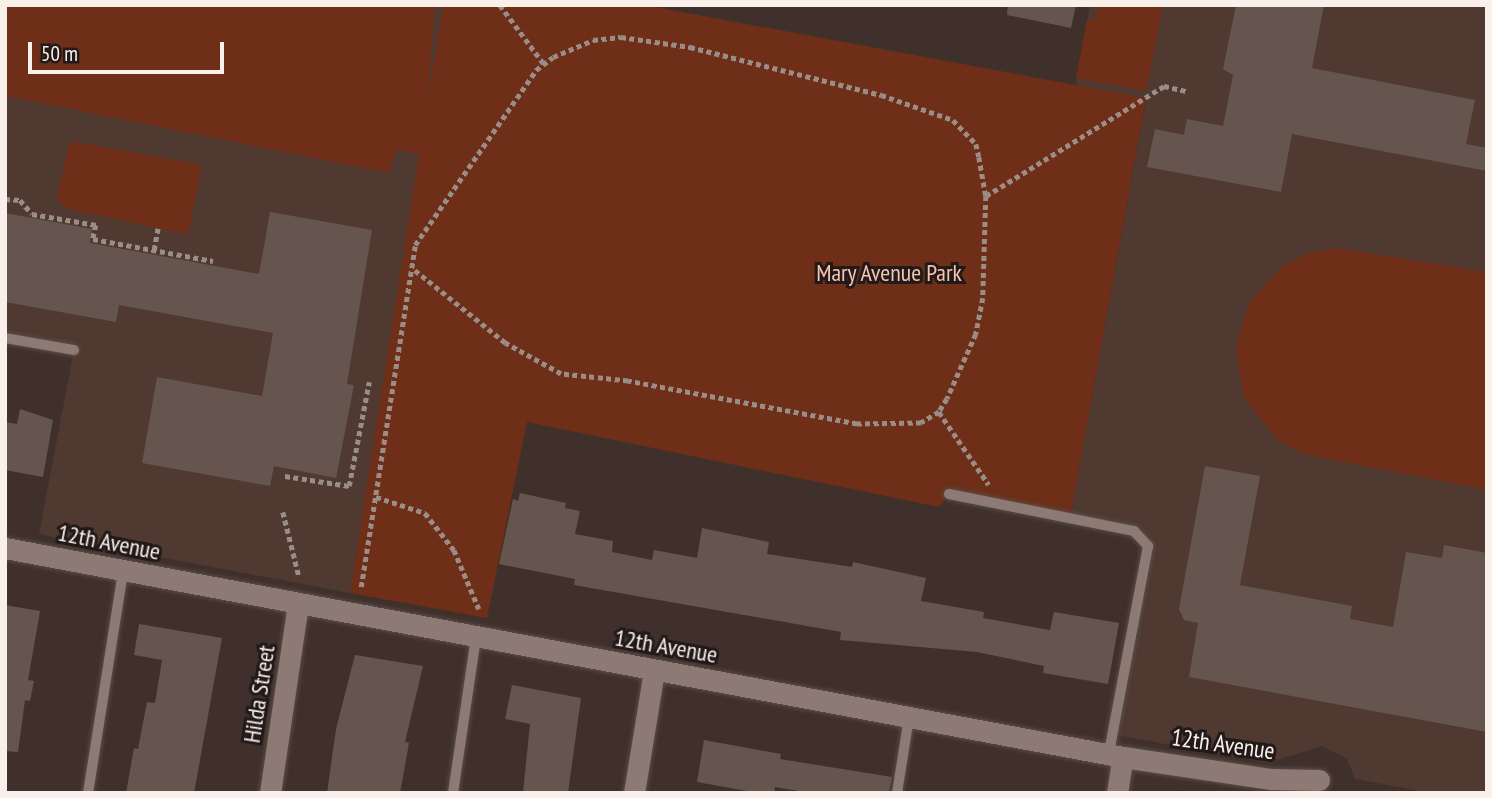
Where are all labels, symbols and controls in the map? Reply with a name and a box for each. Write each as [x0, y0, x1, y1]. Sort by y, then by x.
scale bar [32, 28, 228, 72]
text: 50 m [41, 40, 78, 67]
park label: Mary Avenue Park [815, 259, 963, 287]
street label: 12th Avenue [55, 518, 163, 566]
street label: 12th Avenue [612, 623, 720, 669]
street label: Hilda Street [237, 643, 281, 745]
street label: 12th Avenue [1169, 722, 1277, 766]

